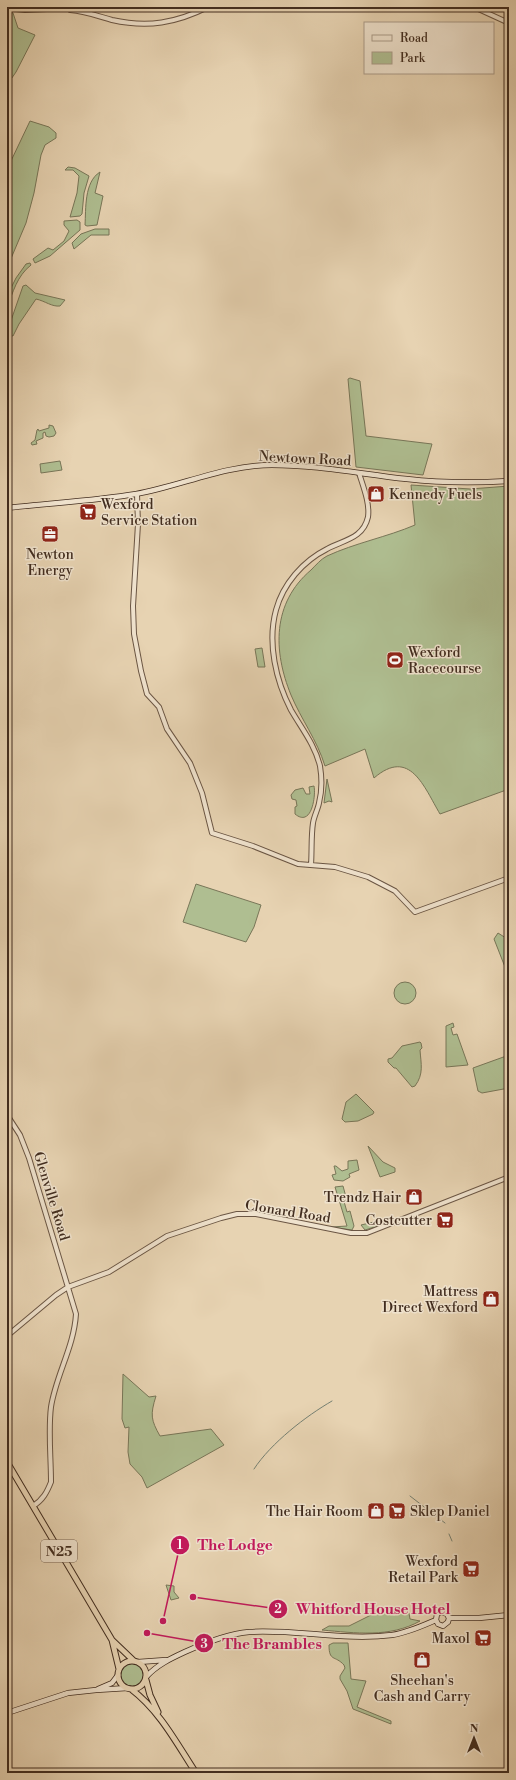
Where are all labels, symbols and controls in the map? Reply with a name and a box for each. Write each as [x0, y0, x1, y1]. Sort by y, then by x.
legend [364, 22, 494, 74]
text: Road [400, 31, 428, 46]
text: Park [400, 51, 426, 66]
street label: Newtown Road [258, 448, 352, 470]
shop icon: Kennedy Fuels [366, 484, 386, 504]
place label: Kennedy Fuels [389, 486, 482, 504]
place label: Wexford Service Station [100, 496, 198, 530]
supermarket icon: Wexford Service Station [78, 502, 98, 522]
office icon: Newton Energy [40, 524, 60, 544]
place label: Newton Energy [26, 546, 75, 580]
place label: Wexford Racecourse [407, 644, 481, 678]
sports icon: Wexford Racecourse [385, 650, 405, 670]
street label: Glenville Road [29, 1150, 73, 1243]
shop icon: Trendz Hair [404, 1187, 424, 1207]
place label: Trendz Hair [324, 1189, 401, 1207]
street label: Clonard Road [244, 1196, 332, 1228]
supermarket icon: Costcutter [435, 1210, 455, 1230]
place label: Costcutter [366, 1212, 432, 1230]
place label: Mattress Direct Wexford [382, 1283, 478, 1317]
shop icon: Mattress Direct Wexford [481, 1289, 501, 1309]
shop icon: The Hair Room [366, 1501, 386, 1521]
supermarket icon: Sklep Daniel [387, 1501, 407, 1521]
place label: The Hair Room [266, 1503, 363, 1521]
place label: Sklep Daniel [410, 1503, 490, 1521]
callout: The Lodge [170, 1531, 281, 1558]
text: The Lodge [197, 1536, 273, 1555]
text: 1 [177, 1538, 183, 1553]
road number: N25 [41, 1540, 77, 1562]
place label: Wexford Retail Park [388, 1553, 459, 1587]
supermarket icon: Wexford Retail Park [461, 1559, 481, 1579]
callout: Whitford House Hotel [268, 1596, 458, 1623]
text: Whitford House Hotel [295, 1600, 450, 1619]
text: 2 [274, 1602, 282, 1617]
supermarket icon: Maxol [473, 1628, 493, 1648]
callout: The Brambles [194, 1630, 330, 1657]
place label: Maxol [432, 1630, 470, 1648]
text: The Brambles [222, 1635, 322, 1654]
text: 3 [200, 1637, 208, 1652]
shop icon: Sheehan's Cash and Carry [412, 1650, 432, 1670]
place label: Sheehan's Cash and Carry [374, 1672, 471, 1706]
north arrow [454, 1718, 494, 1758]
text: N [470, 1722, 479, 1736]

